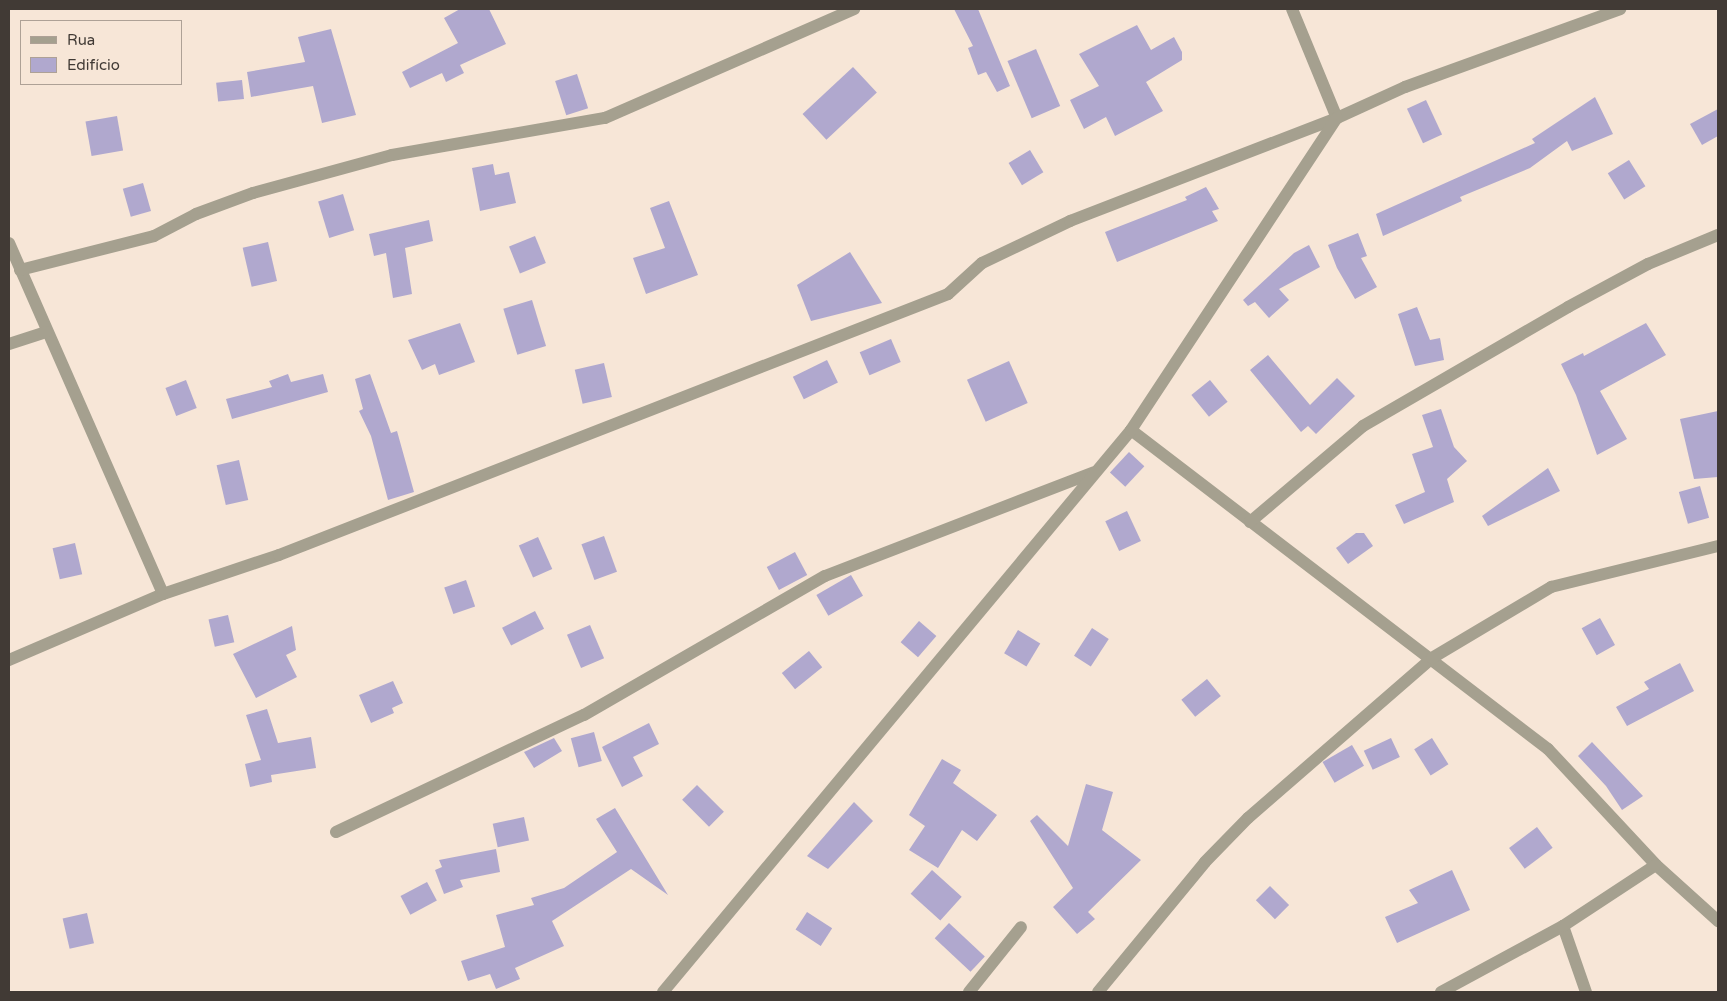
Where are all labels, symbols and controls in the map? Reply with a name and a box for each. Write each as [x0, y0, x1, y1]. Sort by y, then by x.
legend [20, 20, 182, 85]
text: Rua [67, 31, 95, 49]
text: Edifício [67, 56, 120, 74]

